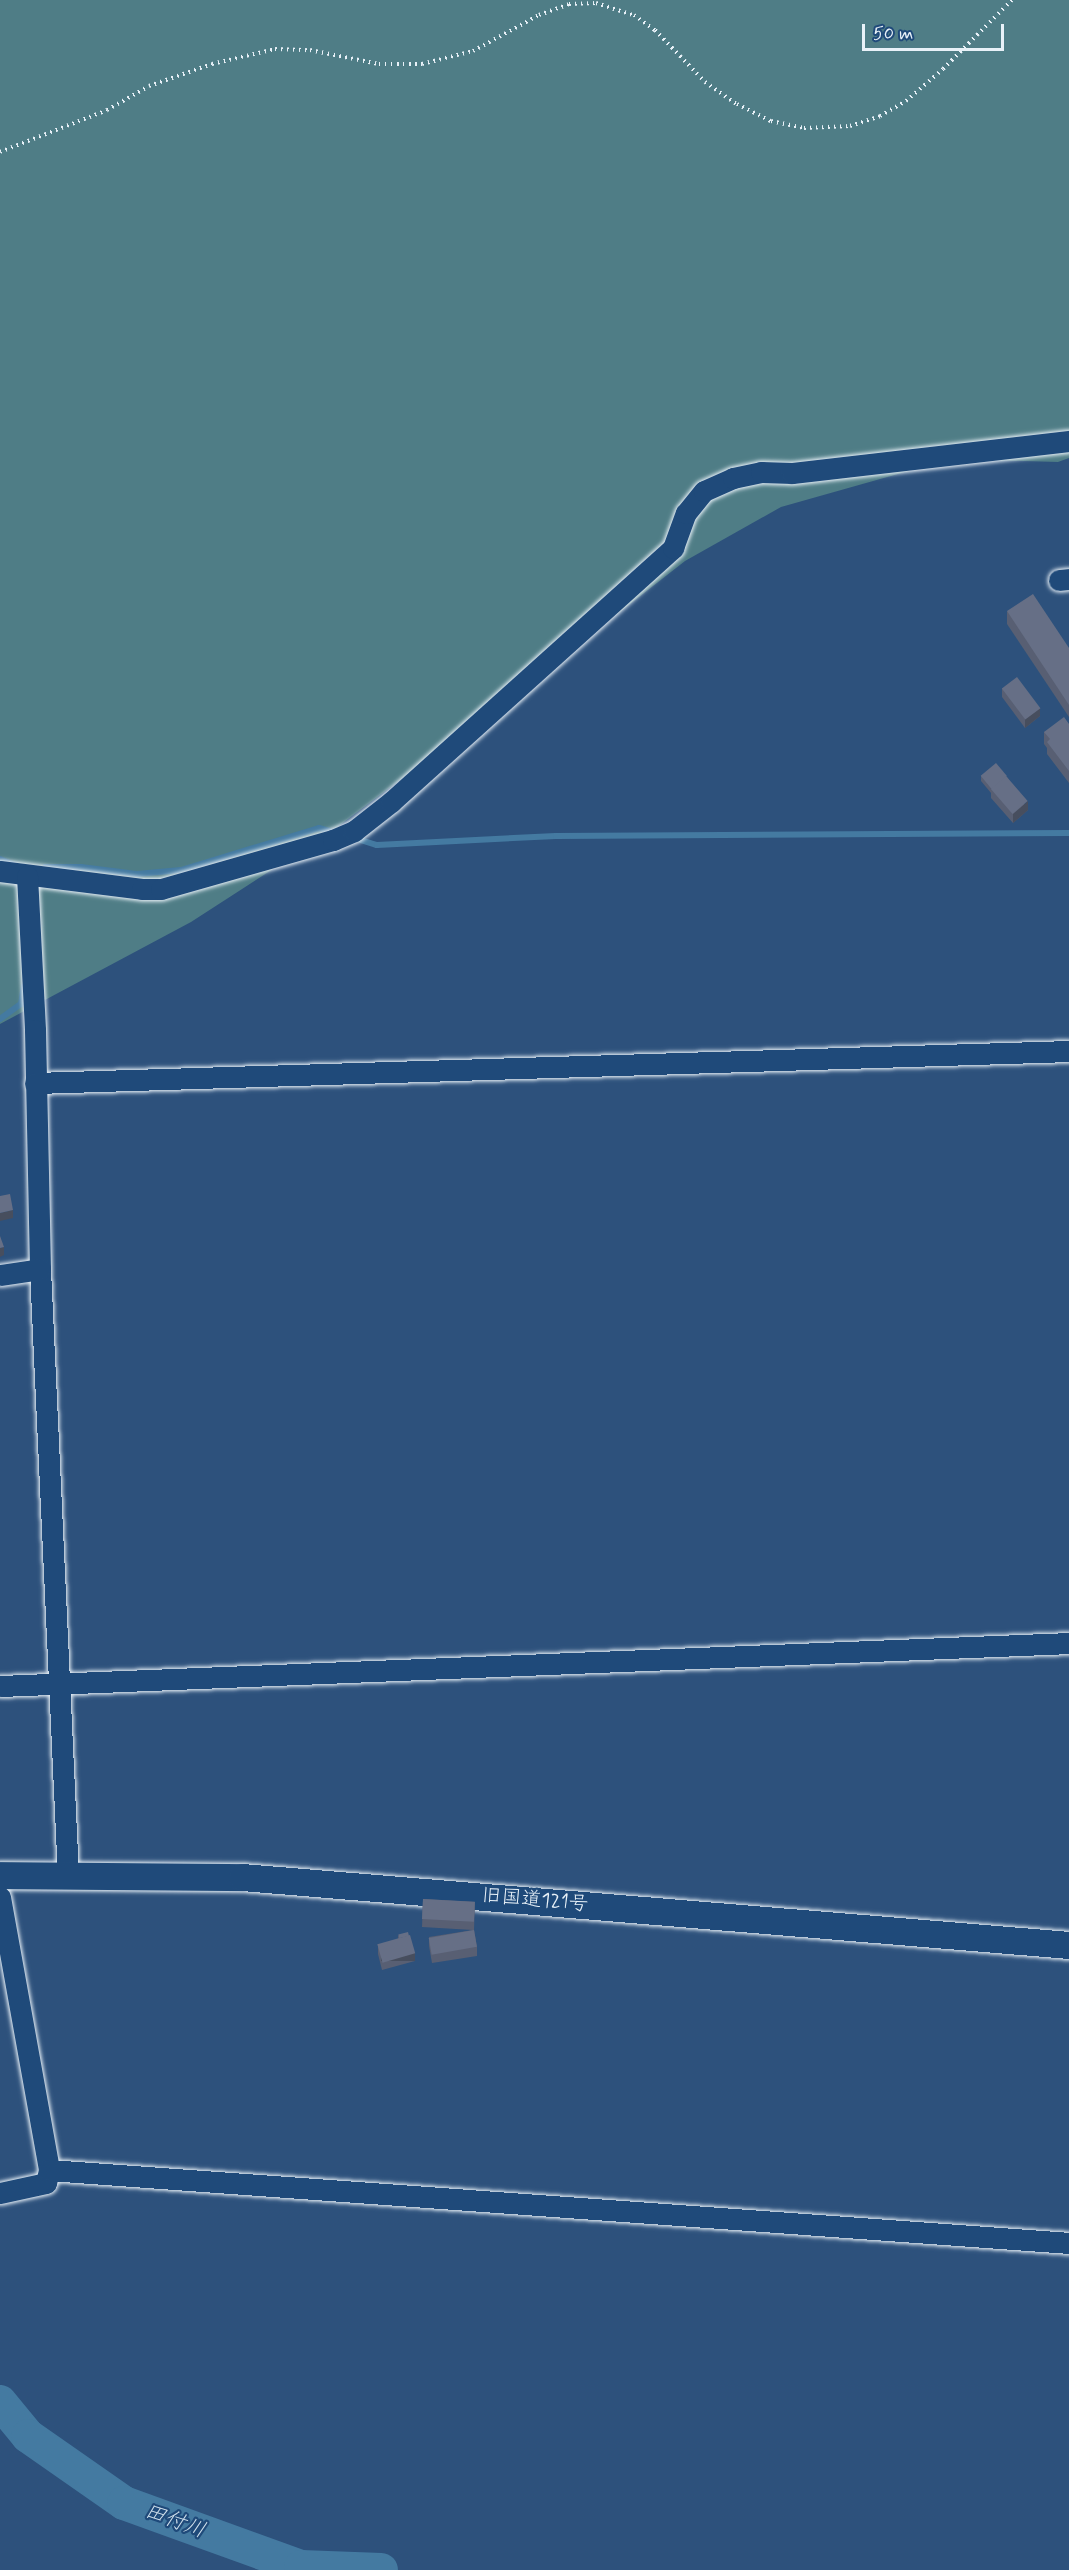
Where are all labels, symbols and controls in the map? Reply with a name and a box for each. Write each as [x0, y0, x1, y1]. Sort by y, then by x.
scale bar [865, 12, 1008, 50]
text: 50 m [873, 22, 913, 46]
street label: 旧国道121号 [481, 1883, 589, 1917]
water label: 田付川 [141, 2498, 209, 2544]

